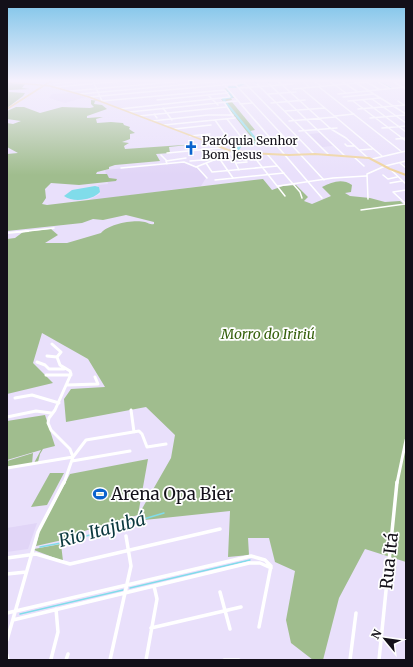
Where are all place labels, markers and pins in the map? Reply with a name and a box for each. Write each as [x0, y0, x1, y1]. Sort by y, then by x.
place label: Paróquia Senhor Bom Jesus [202, 133, 298, 162]
church icon: Paróquia Senhor Bom Jesus [183, 140, 199, 156]
place label: Arena Opa Bier [110, 483, 233, 505]
sports icon: Arena Opa Bier [92, 486, 108, 502]

